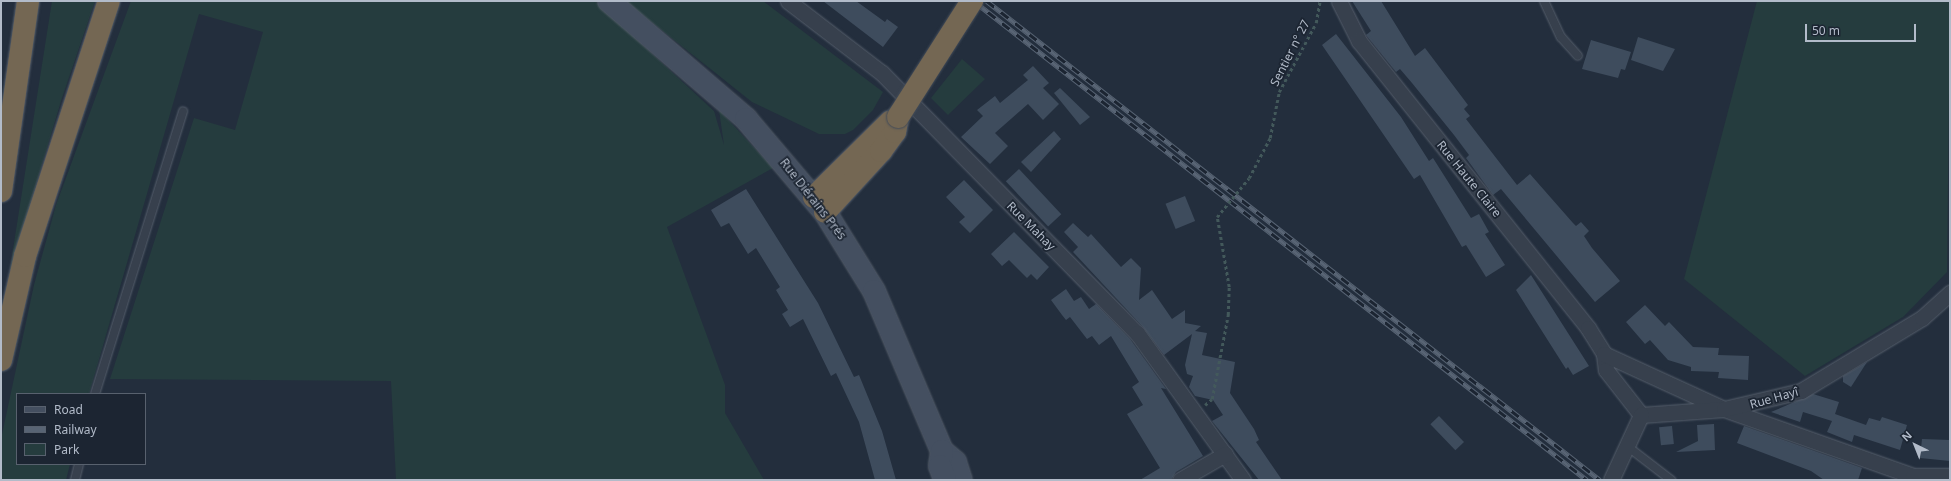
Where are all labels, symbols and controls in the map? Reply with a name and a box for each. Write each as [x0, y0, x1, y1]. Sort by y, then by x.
scale bar [1807, 16, 1918, 42]
street label: Sentier n° 27 [1267, 17, 1313, 89]
text: 50 m [1812, 22, 1840, 39]
street label: Rue Haute Claire [1434, 138, 1504, 220]
street label: Rue Diérains Prés [777, 156, 849, 242]
street label: Rue Mahay [1004, 199, 1058, 253]
street label: Rue Hayî [1748, 384, 1800, 412]
legend [16, 393, 146, 465]
text: Road [54, 401, 83, 418]
text: Railway [54, 421, 97, 438]
north arrow [1895, 425, 1935, 465]
text: N [1898, 427, 1915, 444]
text: Park [54, 441, 79, 458]

